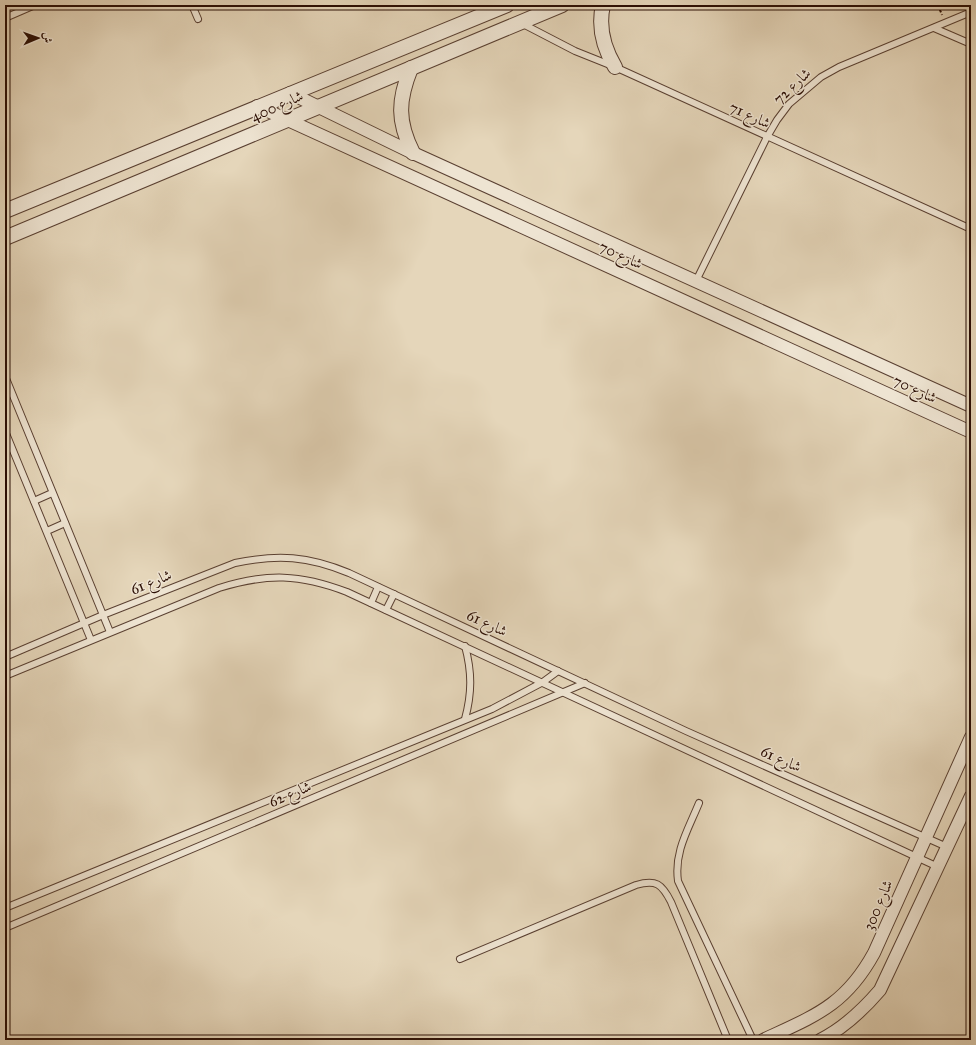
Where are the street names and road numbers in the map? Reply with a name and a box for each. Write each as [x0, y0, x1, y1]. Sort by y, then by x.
street label: شارع 72 [770, 64, 817, 111]
street label: شارع 400 [248, 87, 307, 129]
street label: شارع 71 [725, 98, 773, 136]
street label: شارع 70 [595, 237, 646, 277]
street label: شارع 70 [889, 371, 940, 411]
street label: شارع 61 [128, 566, 176, 602]
street label: شارع 61 [462, 606, 510, 644]
street label: شارع 61 [756, 742, 804, 780]
street label: شارع 62 [266, 777, 316, 815]
street label: شارع 300 [859, 877, 900, 934]

